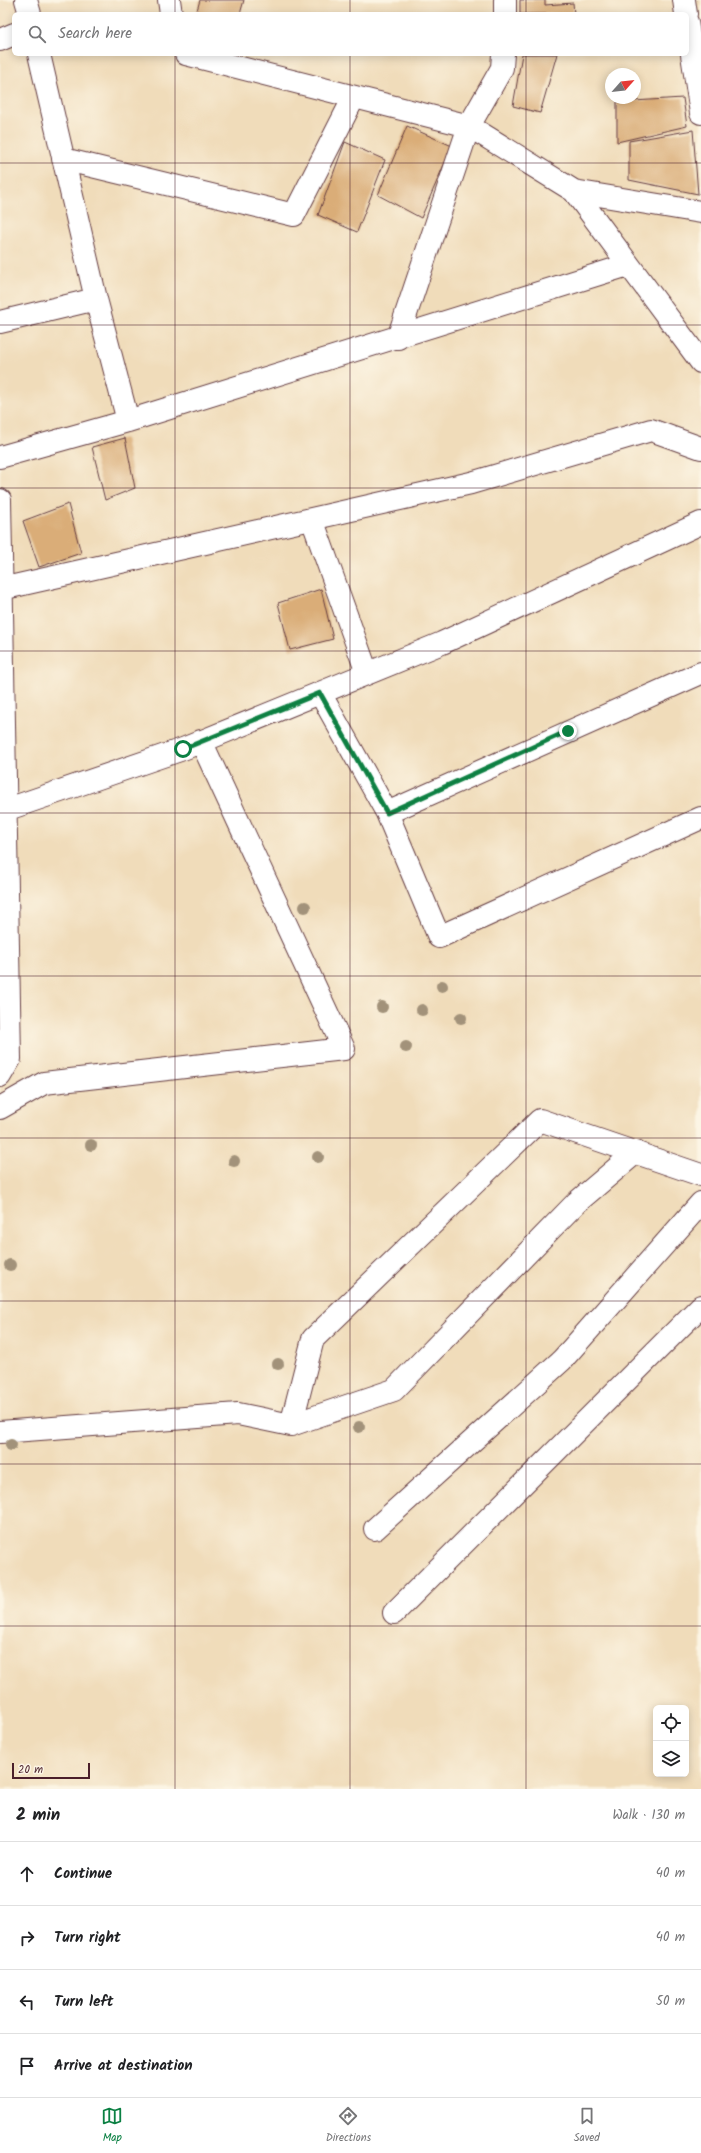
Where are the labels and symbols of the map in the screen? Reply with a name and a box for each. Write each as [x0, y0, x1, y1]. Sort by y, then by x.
north arrow [605, 68, 641, 104]
route end [559, 722, 577, 740]
route start [174, 740, 192, 758]
scale bar [12, 1761, 90, 1780]

